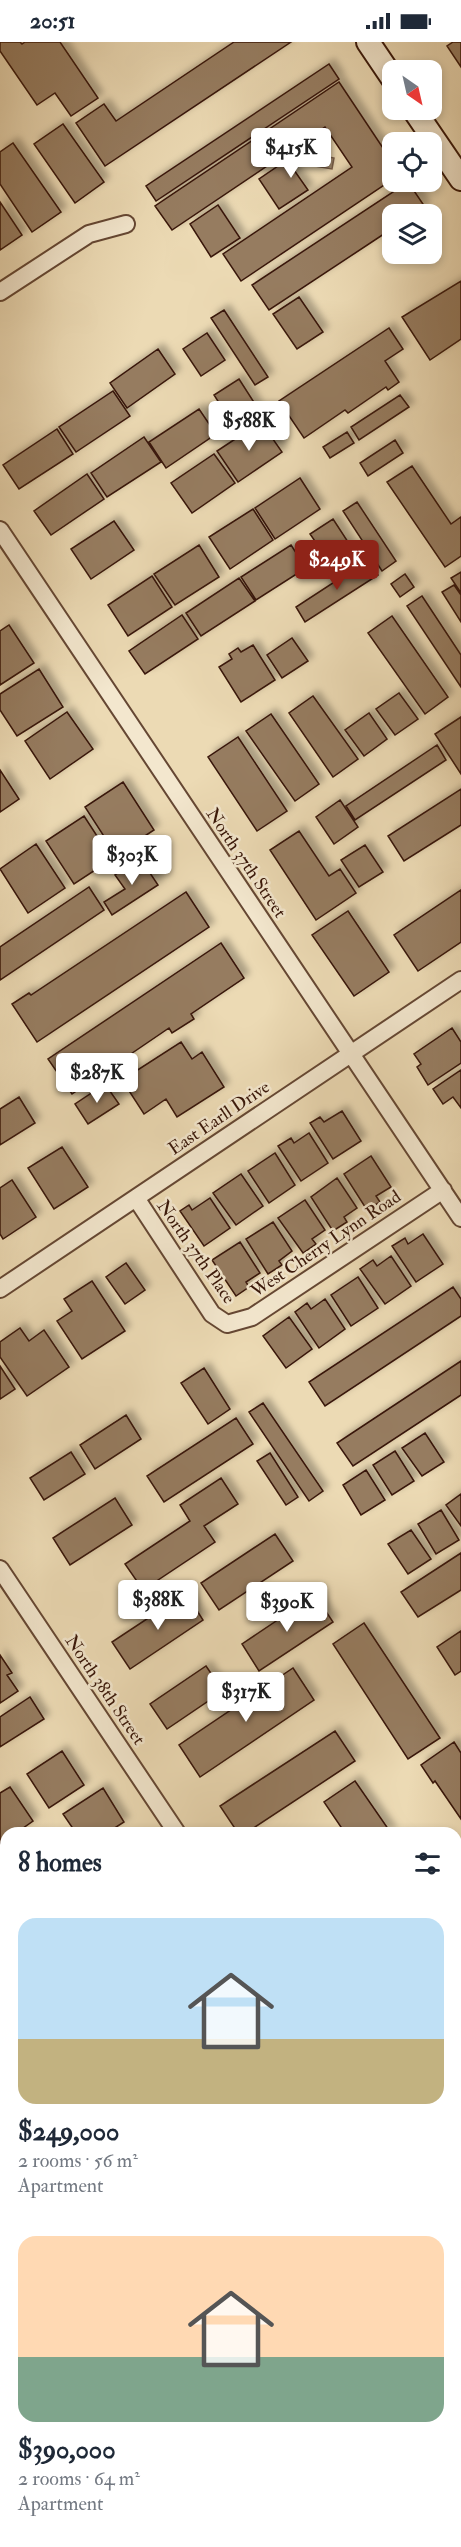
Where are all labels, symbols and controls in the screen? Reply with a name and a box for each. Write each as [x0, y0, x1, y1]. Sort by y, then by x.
text: 20:51 [30, 7, 75, 35]
north arrow [382, 60, 442, 120]
map controls [382, 60, 442, 264]
pin: $415K [249, 128, 333, 179]
button: locate [382, 132, 442, 192]
text: $415K [265, 135, 317, 160]
button: layers [382, 204, 442, 264]
pin: $588K [207, 401, 291, 452]
text: $588K [223, 408, 275, 433]
pin: $249K [295, 540, 379, 591]
text: $249K [309, 547, 365, 572]
street label: North 37th Street [201, 804, 291, 923]
pin: $303K [90, 835, 174, 886]
text: $303K [107, 842, 157, 867]
pin: $287K [55, 1053, 139, 1104]
text: $287K [70, 1060, 124, 1085]
street label: East Earll Drive [164, 1075, 274, 1160]
street label: West Cherry Lynn Road [246, 1185, 406, 1303]
street label: North 37th Place [152, 1196, 241, 1309]
pin: $388K [116, 1580, 200, 1631]
pin: $390K [245, 1582, 329, 1633]
text: $388K [132, 1587, 184, 1612]
text: $390K [260, 1589, 314, 1614]
street label: North 38th Street [60, 1631, 150, 1750]
pin: $317K [204, 1672, 288, 1723]
text: $317K [221, 1679, 271, 1704]
text: 8 homes [18, 1847, 102, 1879]
icon: filters [411, 1847, 444, 1880]
icon: home [177, 1957, 285, 2065]
text: $249,000 [18, 2116, 119, 2148]
text: 2 rooms · 56 m² [18, 2148, 138, 2173]
text: Apartment [18, 2173, 103, 2198]
icon: home [177, 2275, 285, 2383]
text: $390,000 [18, 2434, 116, 2466]
text: 2 rooms · 64 m² [18, 2466, 140, 2491]
text: Apartment [18, 2491, 103, 2516]

